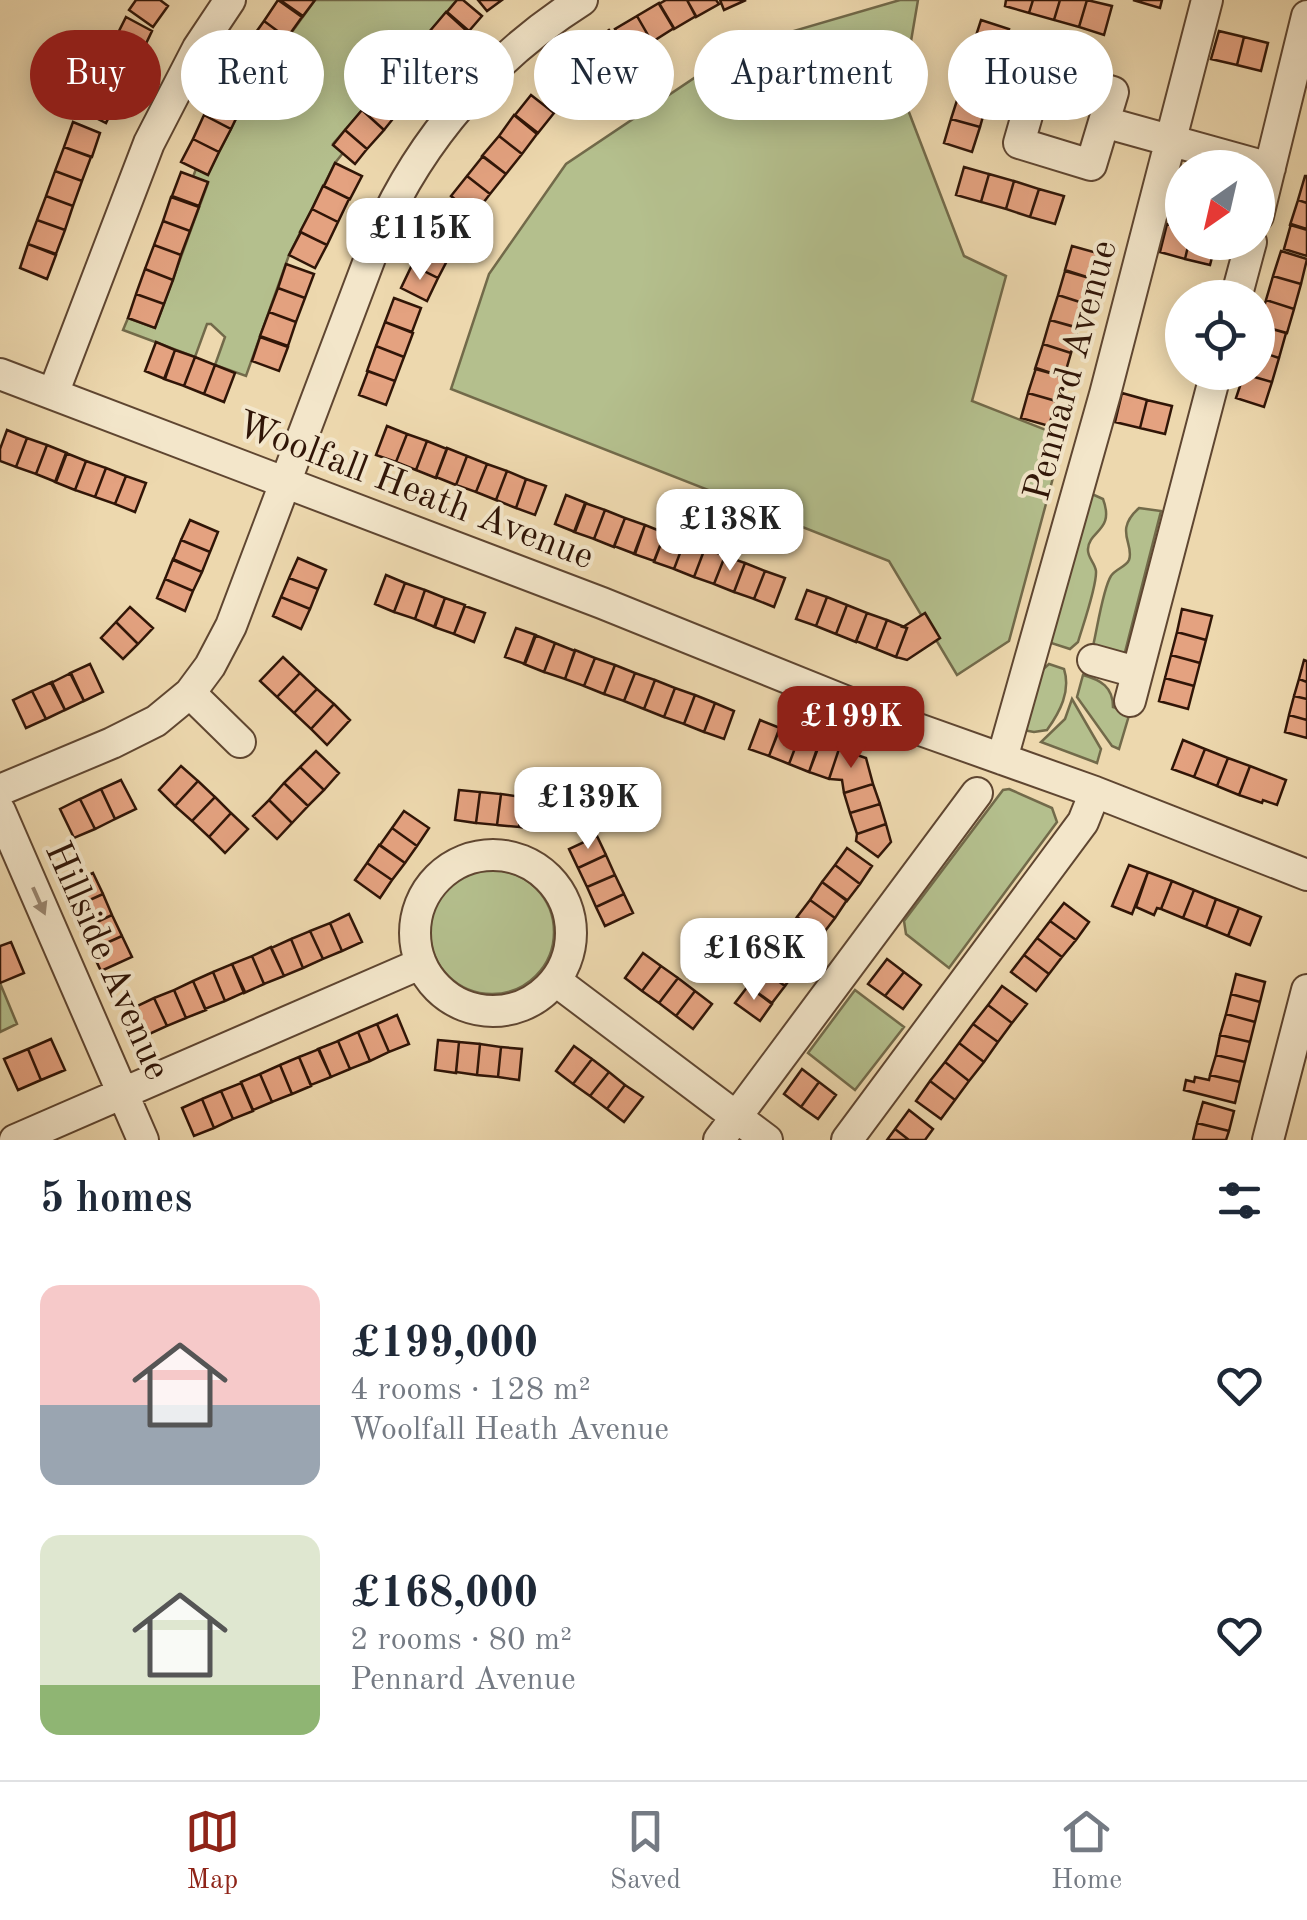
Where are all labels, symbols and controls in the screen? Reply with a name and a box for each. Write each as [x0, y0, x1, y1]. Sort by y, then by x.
chip: Buy [30, 30, 161, 120]
chip: Rent [181, 30, 324, 120]
chip: Filters [344, 30, 514, 120]
chip: New [534, 30, 674, 120]
chip: Apartment [694, 30, 928, 120]
chip: House [948, 30, 1113, 120]
north arrow [1165, 150, 1275, 260]
map controls [1165, 150, 1275, 390]
pin: £115K [350, 198, 490, 283]
text: £115K [368, 214, 472, 246]
street label: Pennard Avenue [1019, 236, 1125, 505]
button: locate [1165, 280, 1275, 390]
street label: Woolfall Heath Avenue [231, 406, 599, 577]
pin: £138K [660, 489, 800, 574]
text: £138K [678, 505, 782, 537]
pin: £199K [781, 686, 921, 771]
text: £199K [799, 702, 903, 734]
pin: £139K [518, 767, 658, 852]
text: £139K [536, 783, 640, 815]
street label: Hillside Avenue [37, 837, 176, 1086]
one-way arrow [31, 886, 47, 916]
pin: £168K [684, 918, 824, 1003]
text: £168K [702, 934, 806, 966]
icon: filters [1212, 1173, 1267, 1228]
text: 5 homes [40, 1179, 192, 1221]
text: £199,000 [350, 1324, 538, 1366]
icon: home [120, 1325, 240, 1445]
icon: heart [1212, 1358, 1267, 1413]
text: 4 rooms · 128 m² [350, 1375, 591, 1407]
text: Woolfall Heath Avenue [350, 1415, 669, 1447]
text: £168,000 [350, 1574, 538, 1616]
icon: home [120, 1575, 240, 1695]
icon: heart [1212, 1608, 1267, 1663]
text: 2 rooms · 80 m² [350, 1625, 572, 1657]
text: Pennard Avenue [350, 1665, 576, 1697]
tab: Map [185, 1804, 240, 1899]
tab: Saved [610, 1804, 681, 1899]
tab: Home [1051, 1804, 1122, 1899]

